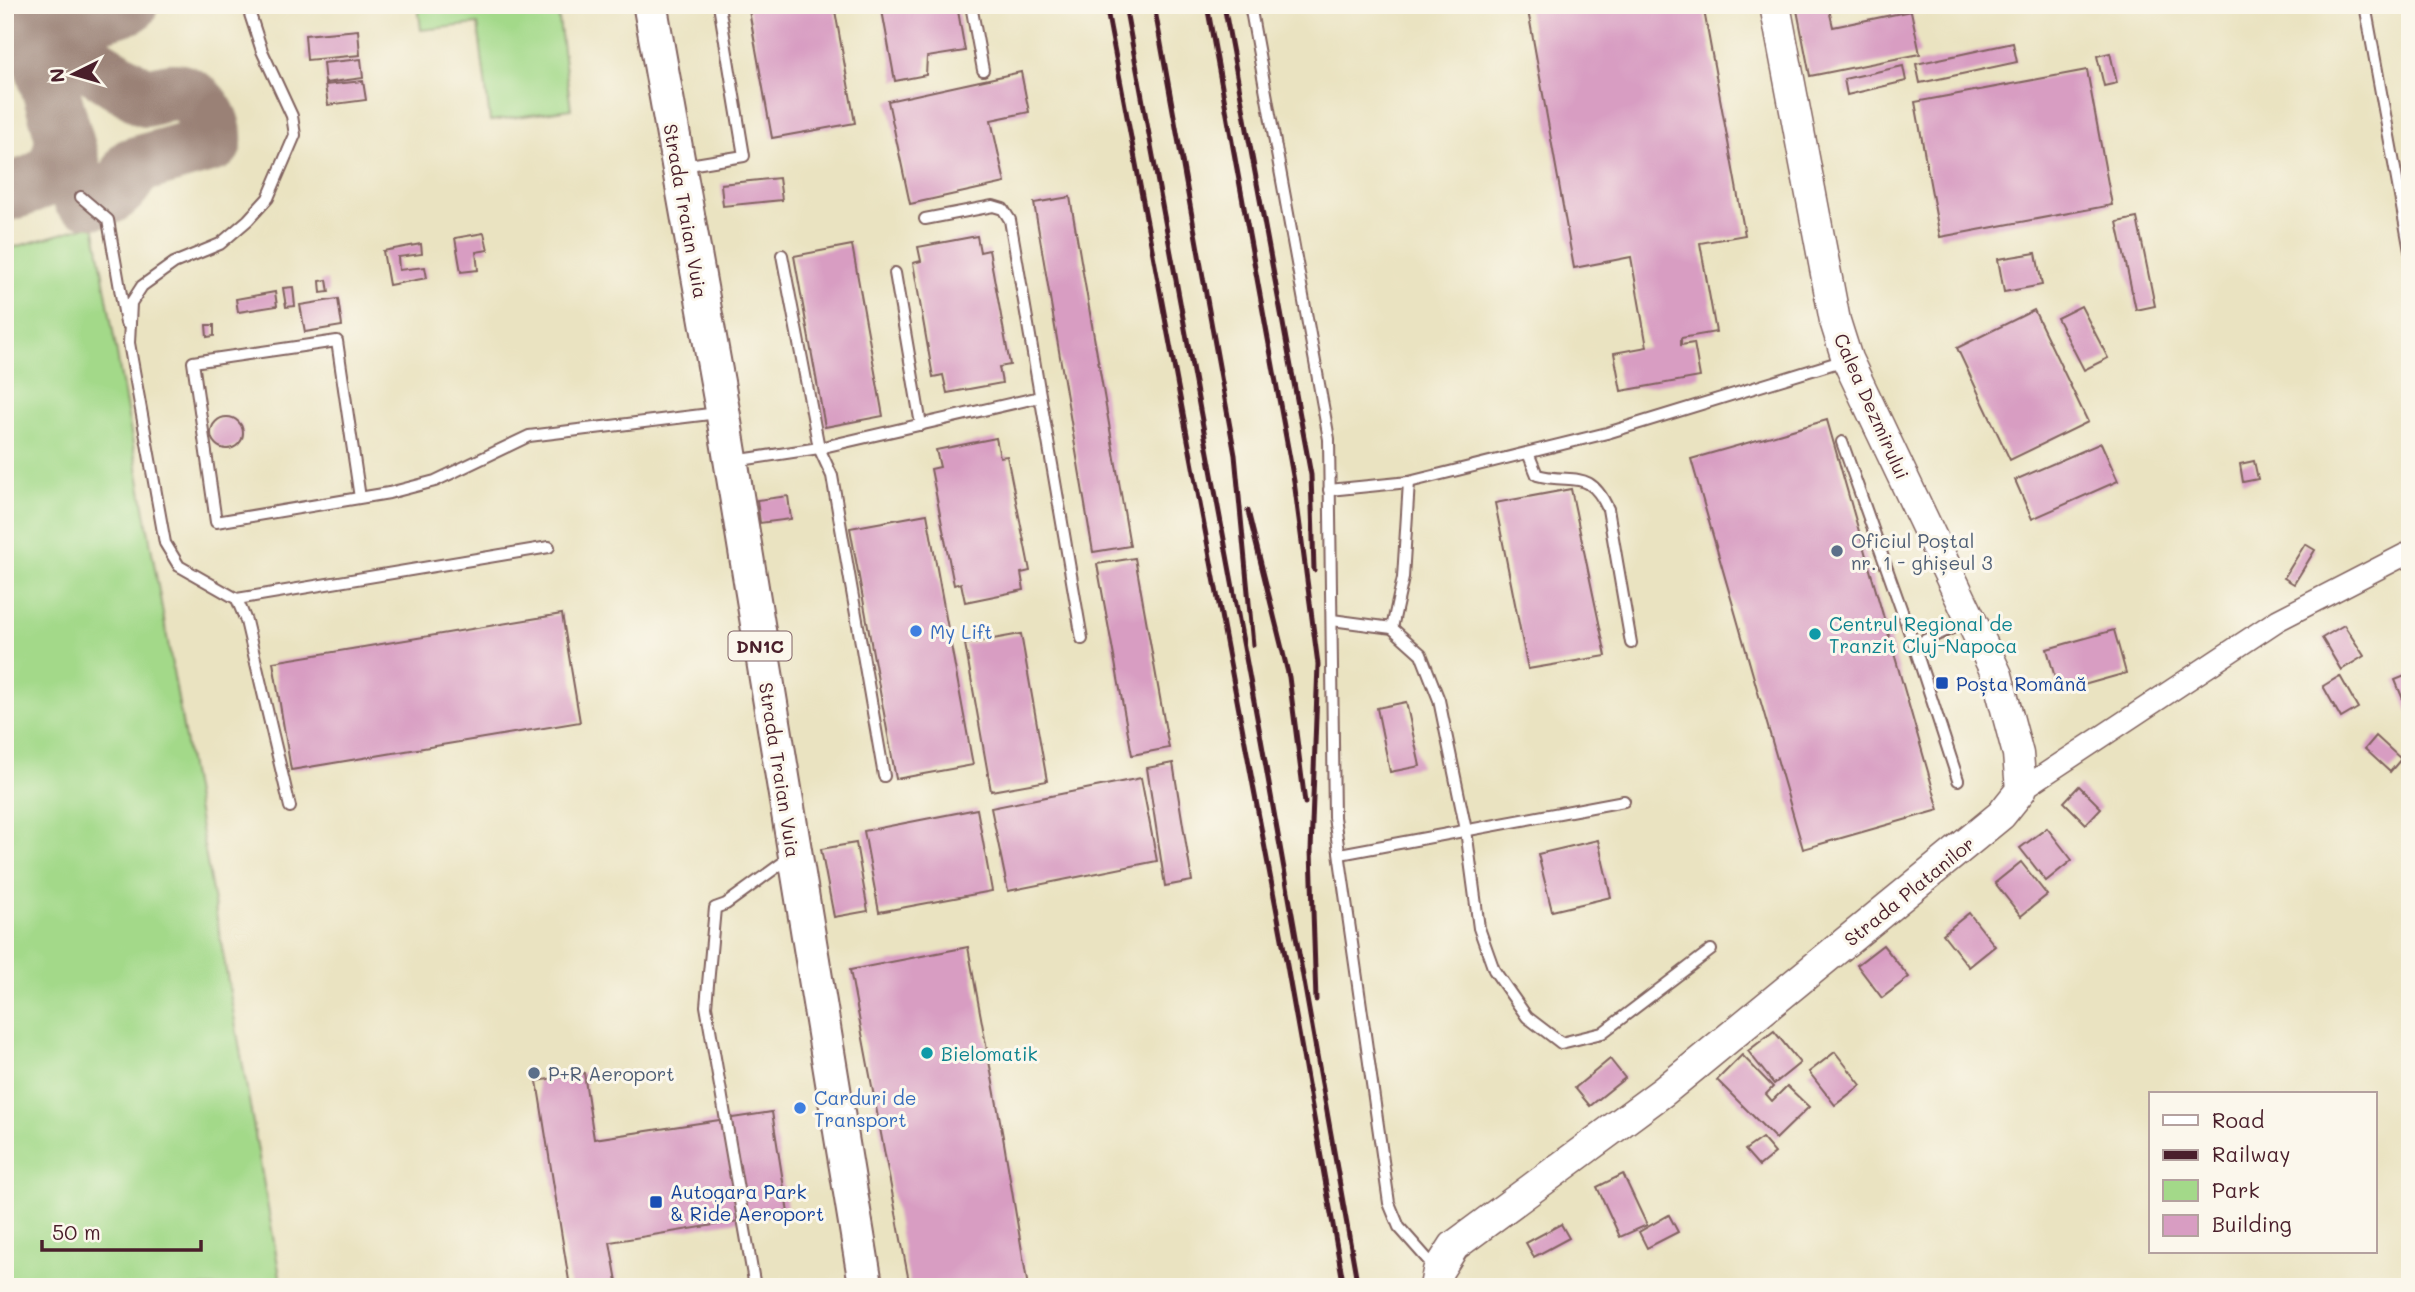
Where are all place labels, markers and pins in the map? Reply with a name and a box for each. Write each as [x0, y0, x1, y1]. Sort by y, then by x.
place label: Oficiul Poștal nr. 1 - ghișeul 3 [1851, 528, 1993, 576]
marker: Oficiul Poștal nr. 1 - ghișeul 3 [1829, 543, 1845, 559]
place label: Centrul Regional de Tranzit Cluj-Napoca [1829, 611, 2017, 658]
place label: My Lift [930, 619, 993, 644]
marker: My Lift [908, 623, 924, 639]
marker: Centrul Regional de Tranzit Cluj-Napoca [1807, 626, 1823, 642]
place label: Poșta Română [1956, 671, 2087, 697]
marker: Poșta Română [1934, 675, 1950, 691]
place label: Bielomatik [941, 1041, 1038, 1066]
marker: Bielomatik [919, 1045, 935, 1061]
place label: P+R Aeroport [548, 1061, 675, 1086]
marker: P+R Aeroport [526, 1065, 542, 1081]
place label: Carduri de Transport [814, 1085, 917, 1132]
marker: Carduri de Transport [792, 1100, 808, 1116]
place label: Autogara Park & Ride Aeroport [670, 1179, 824, 1226]
marker: Autogara Park & Ride Aeroport [648, 1194, 664, 1210]

